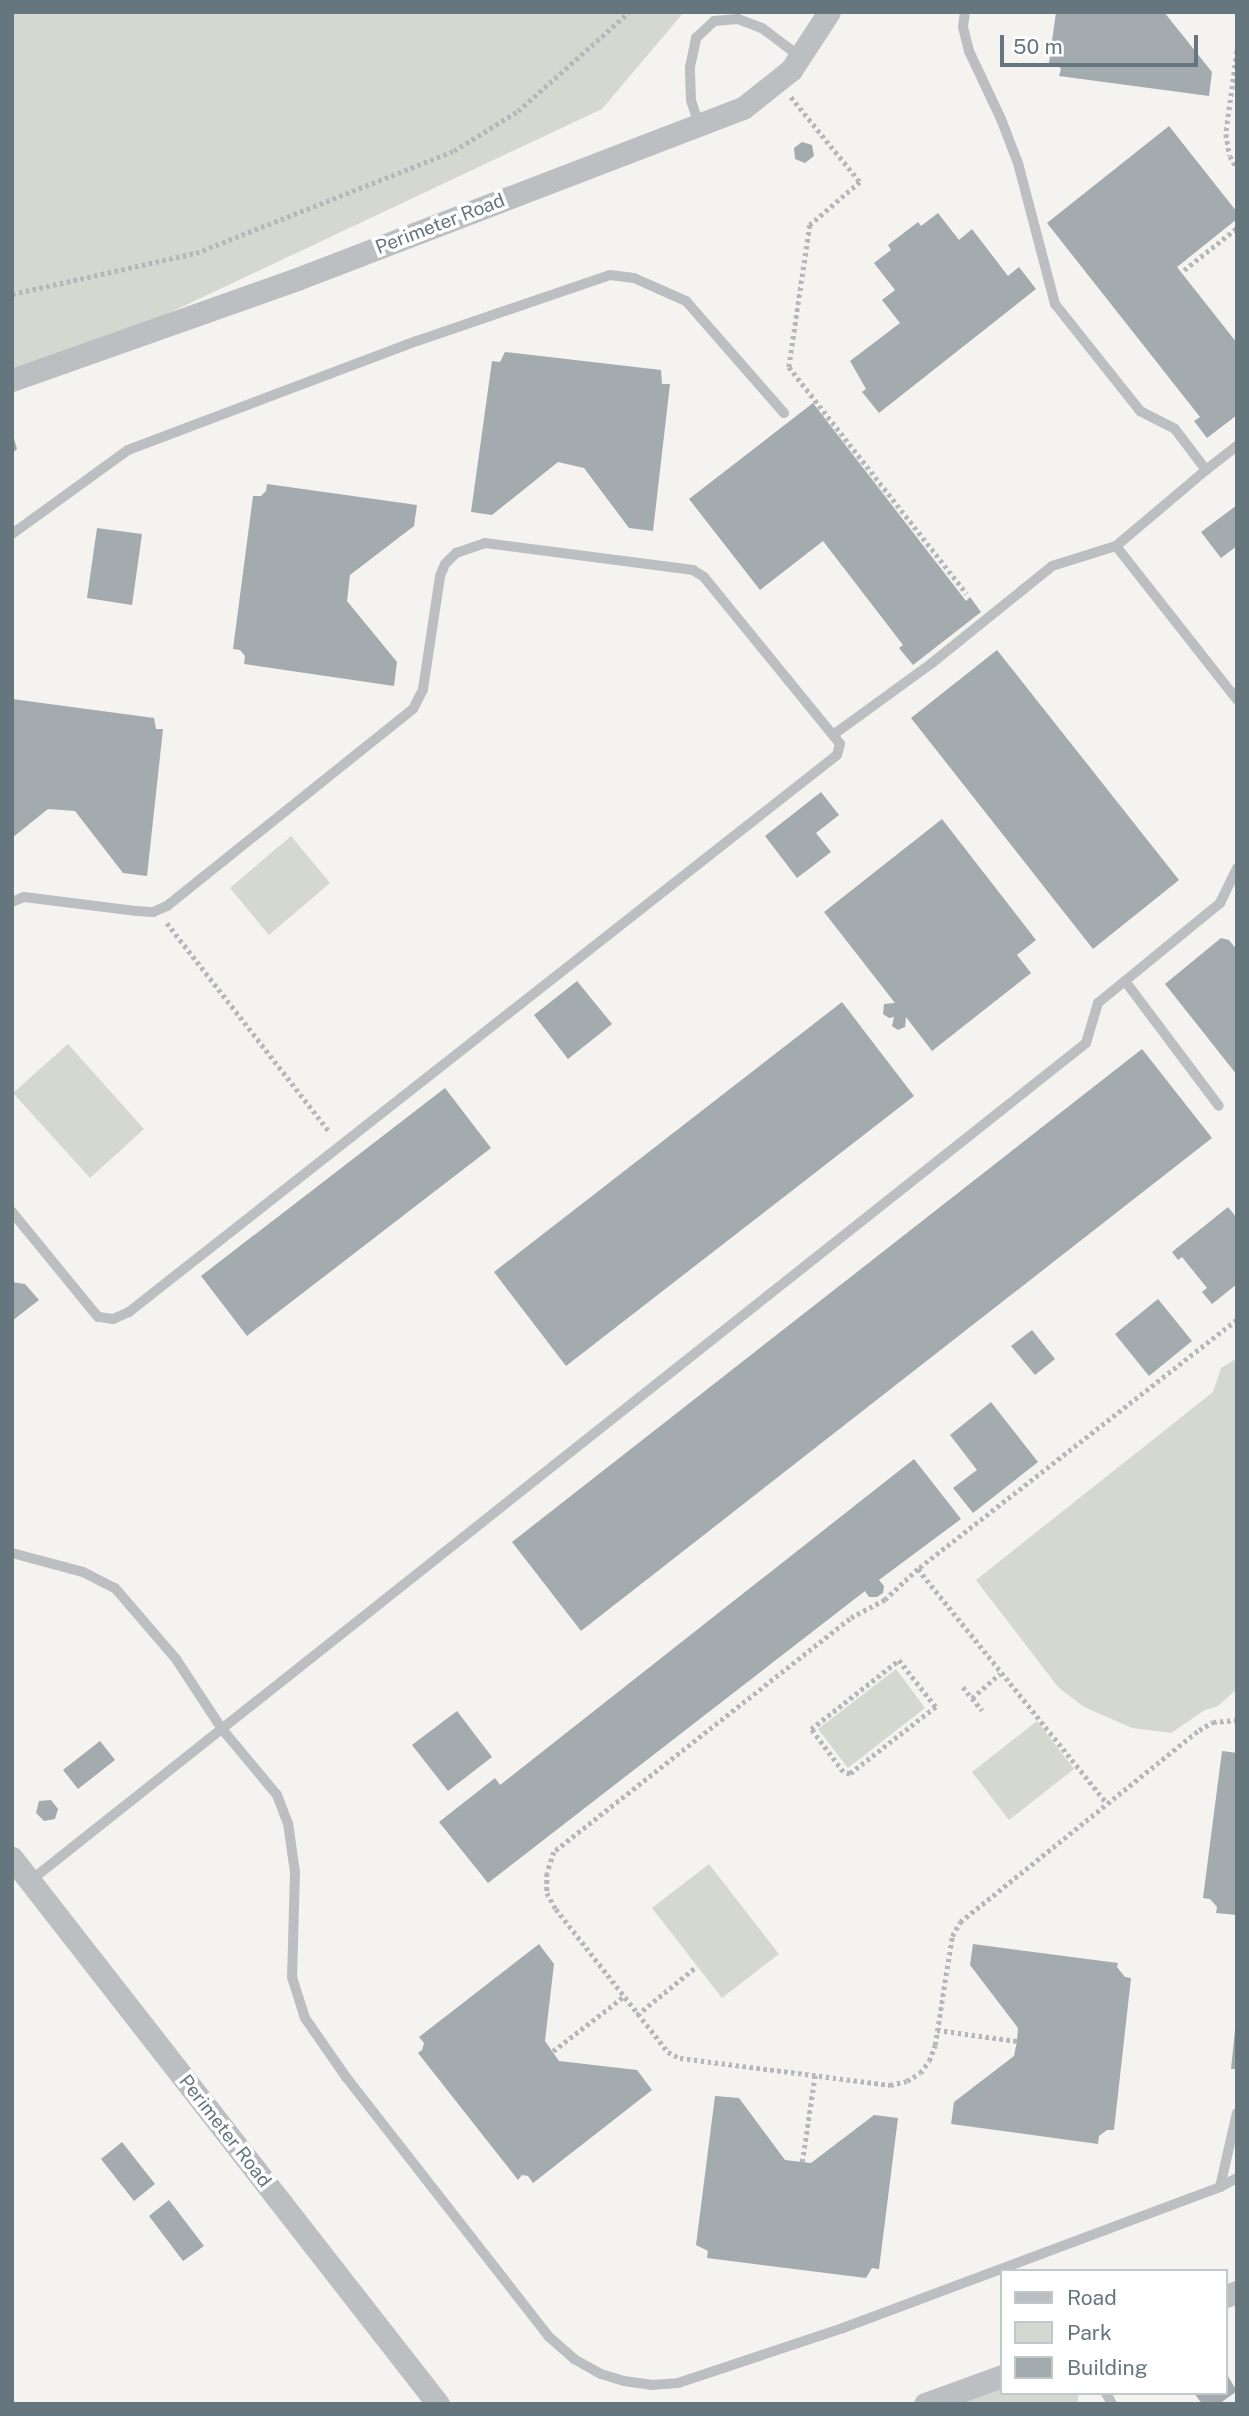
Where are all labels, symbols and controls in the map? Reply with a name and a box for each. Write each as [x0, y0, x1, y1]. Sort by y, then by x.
scale bar [1004, 21, 1202, 65]
text: 50 m [1013, 34, 1063, 59]
street label: Perimeter Road [372, 189, 508, 259]
street label: Perimeter Road [174, 2070, 276, 2192]
legend [1000, 2269, 1228, 2395]
text: Road [1067, 2285, 1117, 2310]
text: Park [1067, 2320, 1112, 2345]
text: Building [1067, 2355, 1148, 2380]

